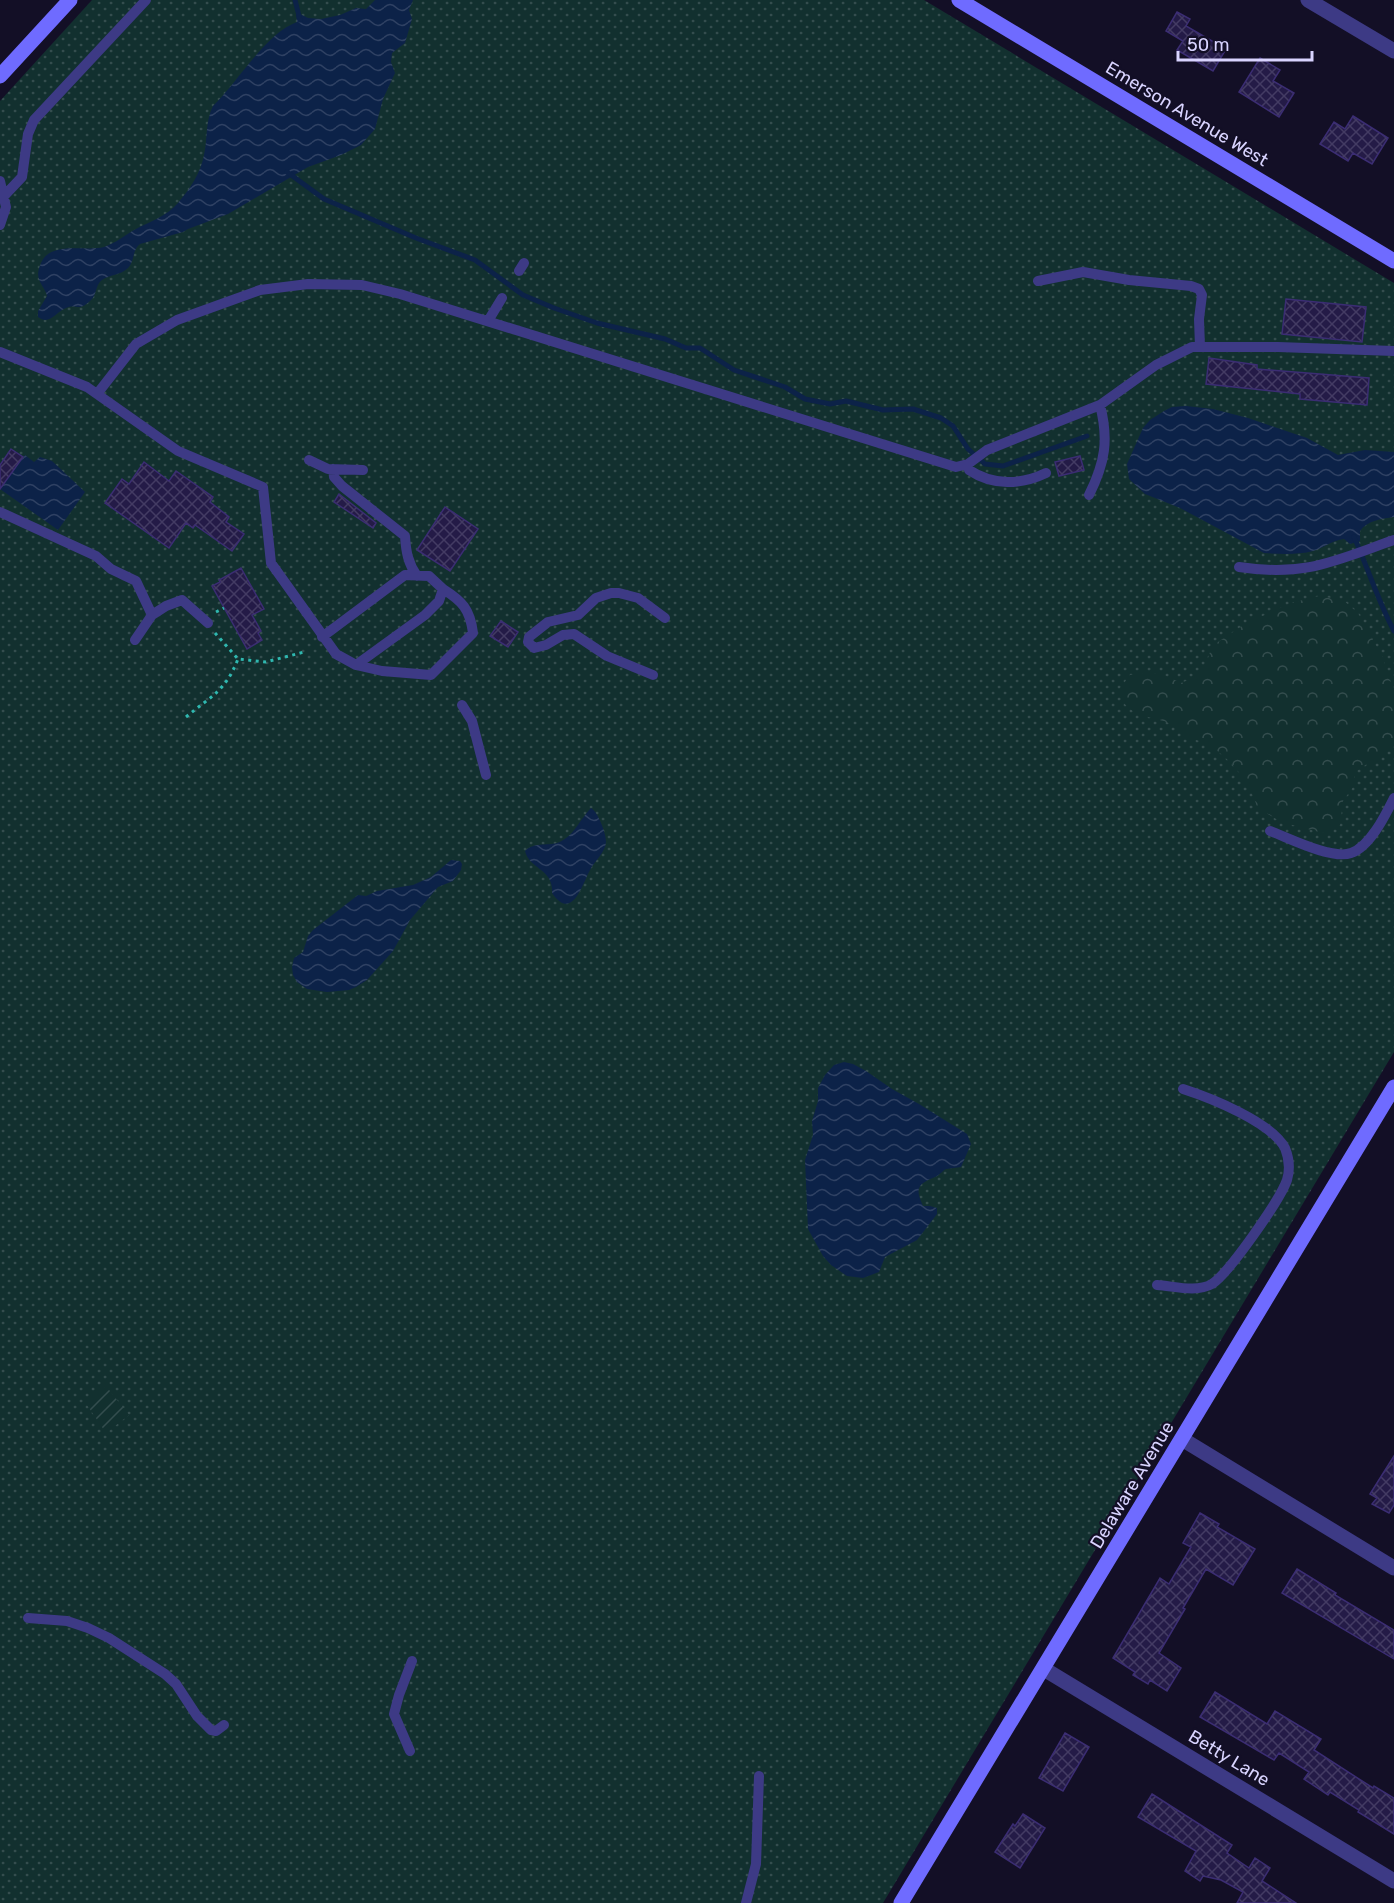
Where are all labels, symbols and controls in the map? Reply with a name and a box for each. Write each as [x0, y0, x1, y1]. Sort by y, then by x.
scale bar [1178, 24, 1312, 62]
text: 50 m [1187, 34, 1230, 56]
street label: Emerson Avenue West [1102, 57, 1272, 171]
street label: Delaware Avenue [1085, 1417, 1179, 1553]
street label: Betty Lane [1184, 1725, 1274, 1791]

